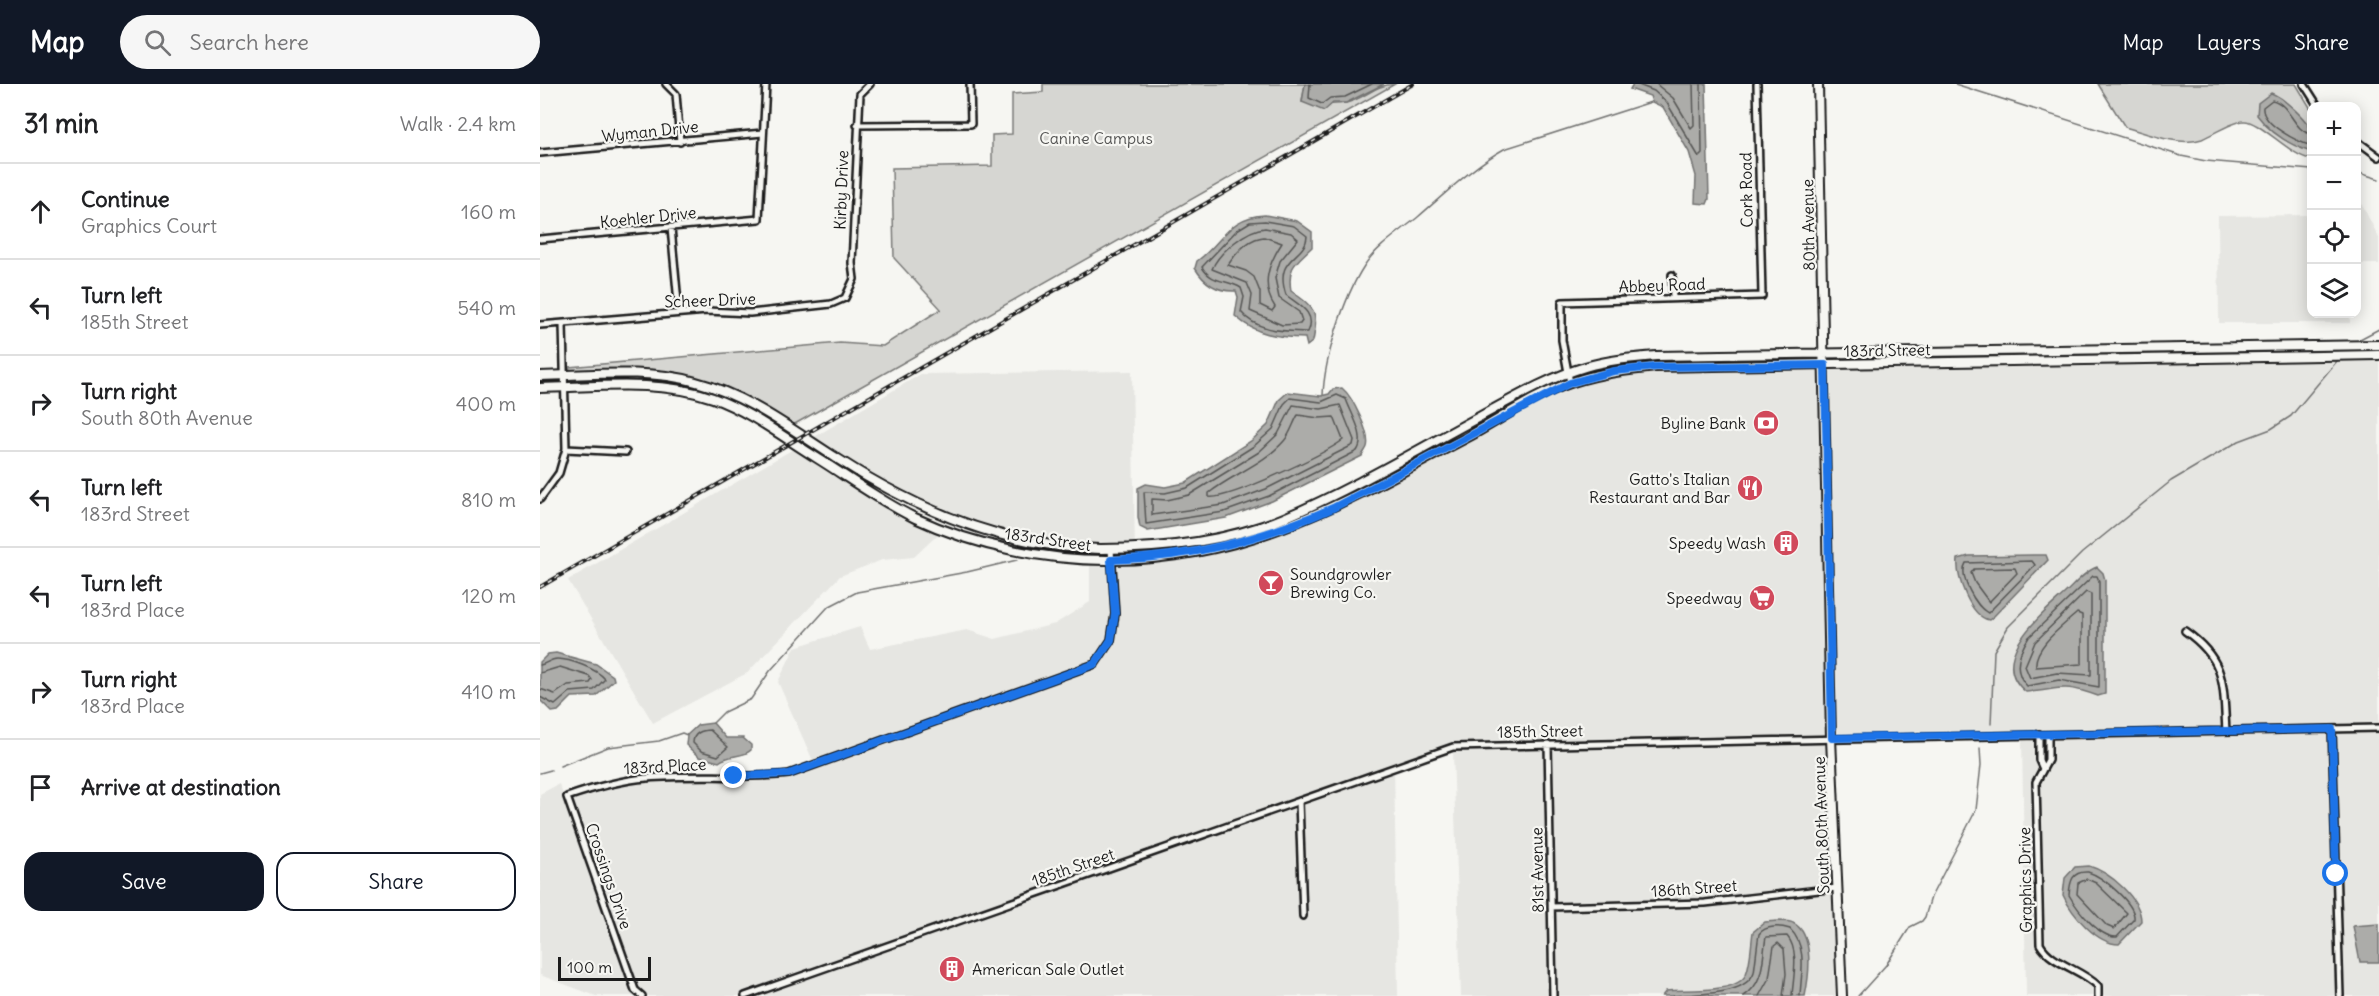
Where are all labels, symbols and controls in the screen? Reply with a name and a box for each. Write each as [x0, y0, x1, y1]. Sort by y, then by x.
search box [120, 15, 540, 69]
text: Map [30, 24, 84, 60]
icon: search [141, 26, 174, 59]
text: Search here [189, 28, 309, 56]
text: Map [2123, 29, 2163, 56]
text: Layers [2196, 29, 2261, 56]
text: Share [2294, 29, 2349, 56]
map controls [2307, 102, 2361, 318]
button: + [2307, 102, 2361, 156]
text: 31 min [24, 107, 99, 140]
text: Walk · 2.4 km [400, 111, 516, 136]
street label: Wyman Drive [601, 116, 699, 146]
park label: Canine Campus [1039, 128, 1153, 148]
street label: Kirby Drive [830, 150, 852, 230]
street label: Cork Road [1735, 152, 1757, 228]
button: − [2307, 156, 2361, 210]
street label: 80th Avenue [1797, 179, 1819, 271]
text: Continue [81, 185, 170, 213]
icon: ahead [24, 195, 57, 228]
text: 160 m [461, 199, 516, 224]
street label: Koehler Drive [599, 202, 697, 232]
button: locate [2307, 210, 2361, 264]
text: Graphics Court [81, 213, 217, 238]
button: layers [2307, 264, 2361, 318]
street label: Abbey Road [1618, 273, 1706, 297]
text: Turn left [81, 281, 162, 309]
street label: Scheer Drive [664, 288, 756, 312]
icon: left [24, 291, 57, 324]
text: 540 m [457, 295, 516, 320]
text: 185th Street [81, 309, 188, 334]
street label: 183rd Street [1843, 339, 1931, 361]
text: Turn right [81, 377, 177, 405]
icon: right [24, 387, 57, 420]
text: 400 m [456, 391, 516, 416]
text: South 80th Avenue [81, 405, 253, 430]
bank icon: Byline Bank [1751, 408, 1781, 438]
place label: Byline Bank [1661, 413, 1746, 433]
place label: Gatto's Italian Restaurant and Bar [1589, 469, 1730, 507]
text: Turn left [81, 473, 162, 501]
restaurant icon: Gatto's Italian Restaurant and Bar [1735, 473, 1765, 503]
icon: left [24, 483, 57, 516]
text: 810 m [461, 487, 516, 512]
text: 183rd Street [81, 501, 190, 526]
street label: 183rd Street [1004, 523, 1093, 555]
building icon: Speedy Wash [1771, 528, 1801, 558]
place label: Speedy Wash [1669, 533, 1766, 553]
place label: Soundgrowler Brewing Co. [1290, 564, 1392, 602]
bar icon: Soundgrowler Brewing Co. [1256, 568, 1286, 598]
text: Turn left [81, 569, 162, 597]
icon: left [24, 579, 57, 612]
text: 120 m [462, 583, 516, 608]
supermarket icon: Speedway [1747, 583, 1777, 613]
place label: Speedway [1667, 588, 1742, 608]
text: 183rd Place [81, 597, 185, 622]
text: Turn right [81, 665, 177, 693]
icon: right [24, 675, 57, 708]
text: 410 m [461, 679, 516, 704]
text: 183rd Place [81, 693, 185, 718]
street label: 185th Street [1497, 720, 1584, 742]
street label: 183rd Place [623, 754, 707, 778]
street label: South 80th Avenue [1809, 756, 1833, 894]
route end [720, 762, 746, 788]
icon: arrive [24, 771, 57, 804]
text: Arrive at destination [81, 773, 281, 801]
street label: Crossings Drive [581, 820, 637, 932]
street label: 81st Avenue [1526, 827, 1548, 913]
street label: Graphics Drive [2014, 827, 2036, 933]
street label: 185th Street [1029, 843, 1117, 890]
button: Save [24, 852, 264, 911]
button: Share [276, 852, 516, 911]
route start [2322, 860, 2348, 886]
street label: 186th Street [1650, 875, 1738, 901]
scale bar [558, 954, 651, 982]
building icon: American Sale Outlet [937, 954, 967, 984]
text: 100 m [567, 957, 612, 977]
place label: American Sale Outlet [972, 959, 1125, 979]

